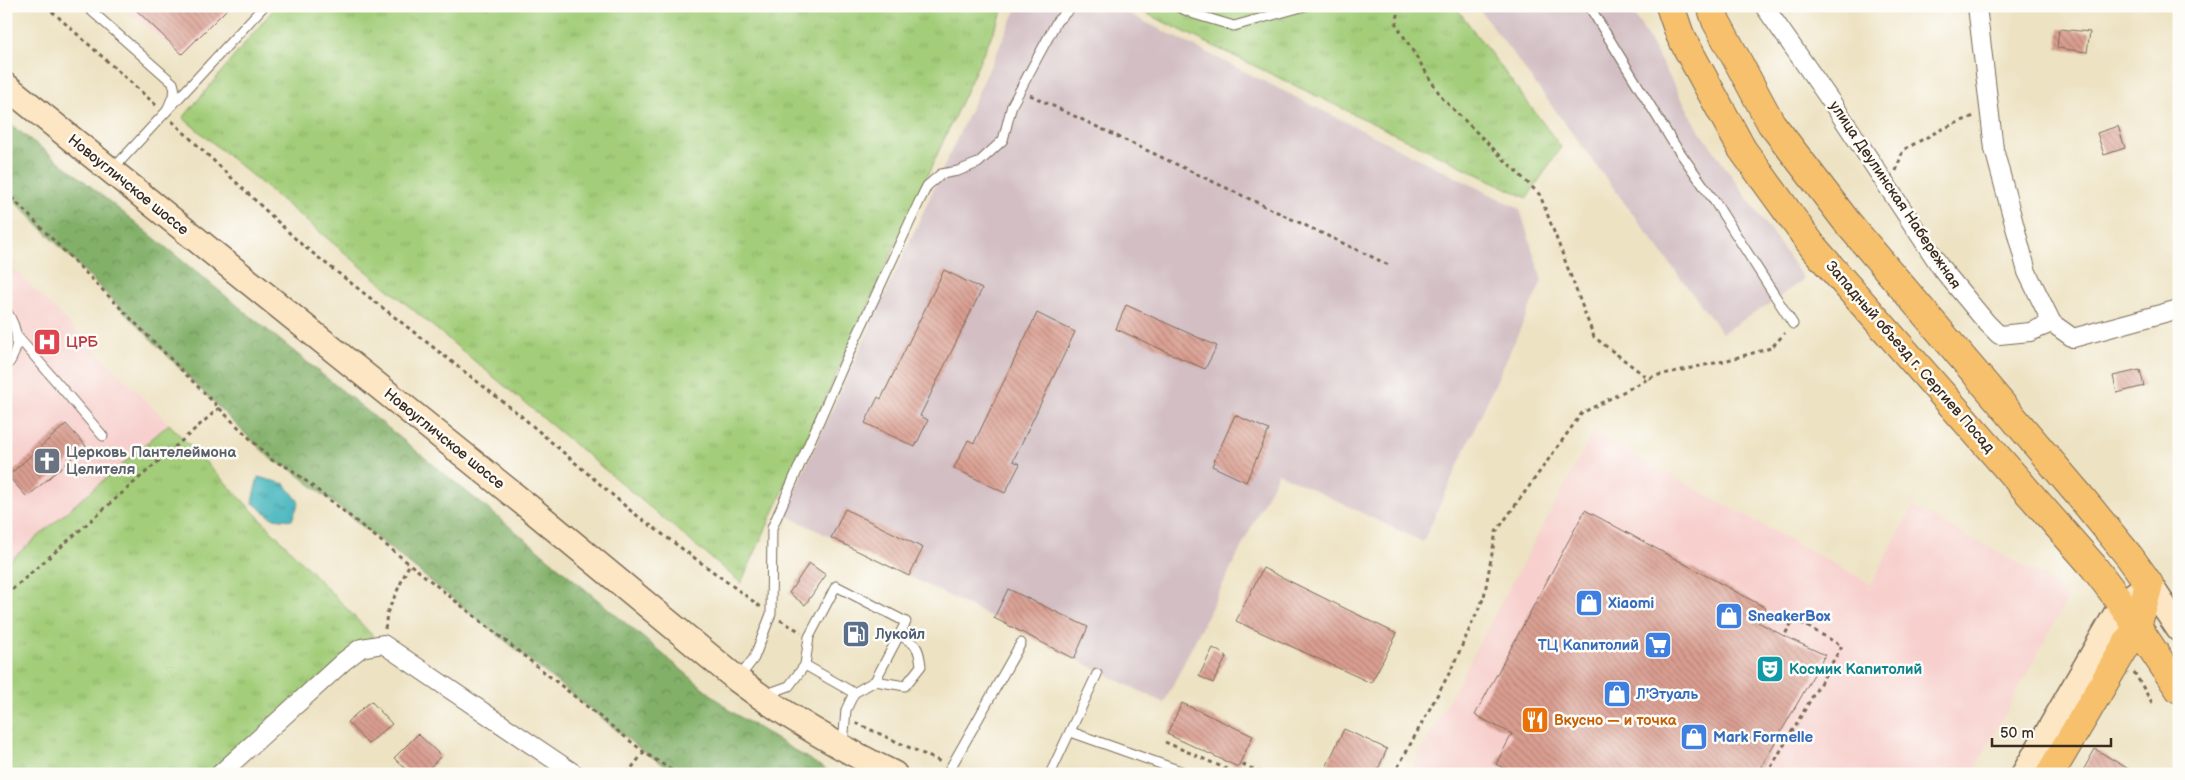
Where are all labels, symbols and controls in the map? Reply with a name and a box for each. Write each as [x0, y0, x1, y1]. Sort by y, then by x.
street label: улица Деулинская Набережная [1825, 97, 1965, 293]
street label: Новоугличское шоссе [64, 130, 192, 240]
street label: Западный объезд г. Сергиев Посад [1821, 257, 1999, 457]
hospital icon: ЦРБ [32, 327, 62, 357]
place label: ЦРБ [66, 333, 98, 352]
street label: Новоугличское шоссе [380, 384, 508, 494]
place label: Церковь Пантелеймона Целителя [66, 443, 236, 479]
church icon: Церковь Пантелеймона Целителя [32, 446, 62, 476]
shop icon: Xiaomi [1574, 588, 1604, 618]
place label: Xiaomi [1608, 594, 1654, 613]
shop icon: SneakerBox [1714, 601, 1744, 631]
place label: SneakerBox [1748, 607, 1831, 626]
fuel station icon: Лукойл [841, 619, 871, 649]
place label: Лукойл [874, 625, 925, 644]
supermarket icon: ТЦ Капитолий [1643, 630, 1673, 660]
place label: ТЦ Капитолий [1538, 636, 1639, 655]
theatre icon: Космик Капитолий [1755, 654, 1785, 684]
place label: Космик Капитолий [1789, 660, 1922, 679]
shop icon: Л'Этуаль [1602, 679, 1632, 709]
place label: Л'Этуаль [1635, 685, 1698, 704]
restaurant icon: Вкусно — и точка [1520, 705, 1550, 735]
place label: Вкусно — и точка [1554, 711, 1677, 730]
scale bar [1992, 715, 2111, 747]
shop icon: Mark Formelle [1679, 722, 1709, 752]
text: 50 m [2000, 724, 2034, 743]
place label: Mark Formelle [1713, 728, 1814, 747]

